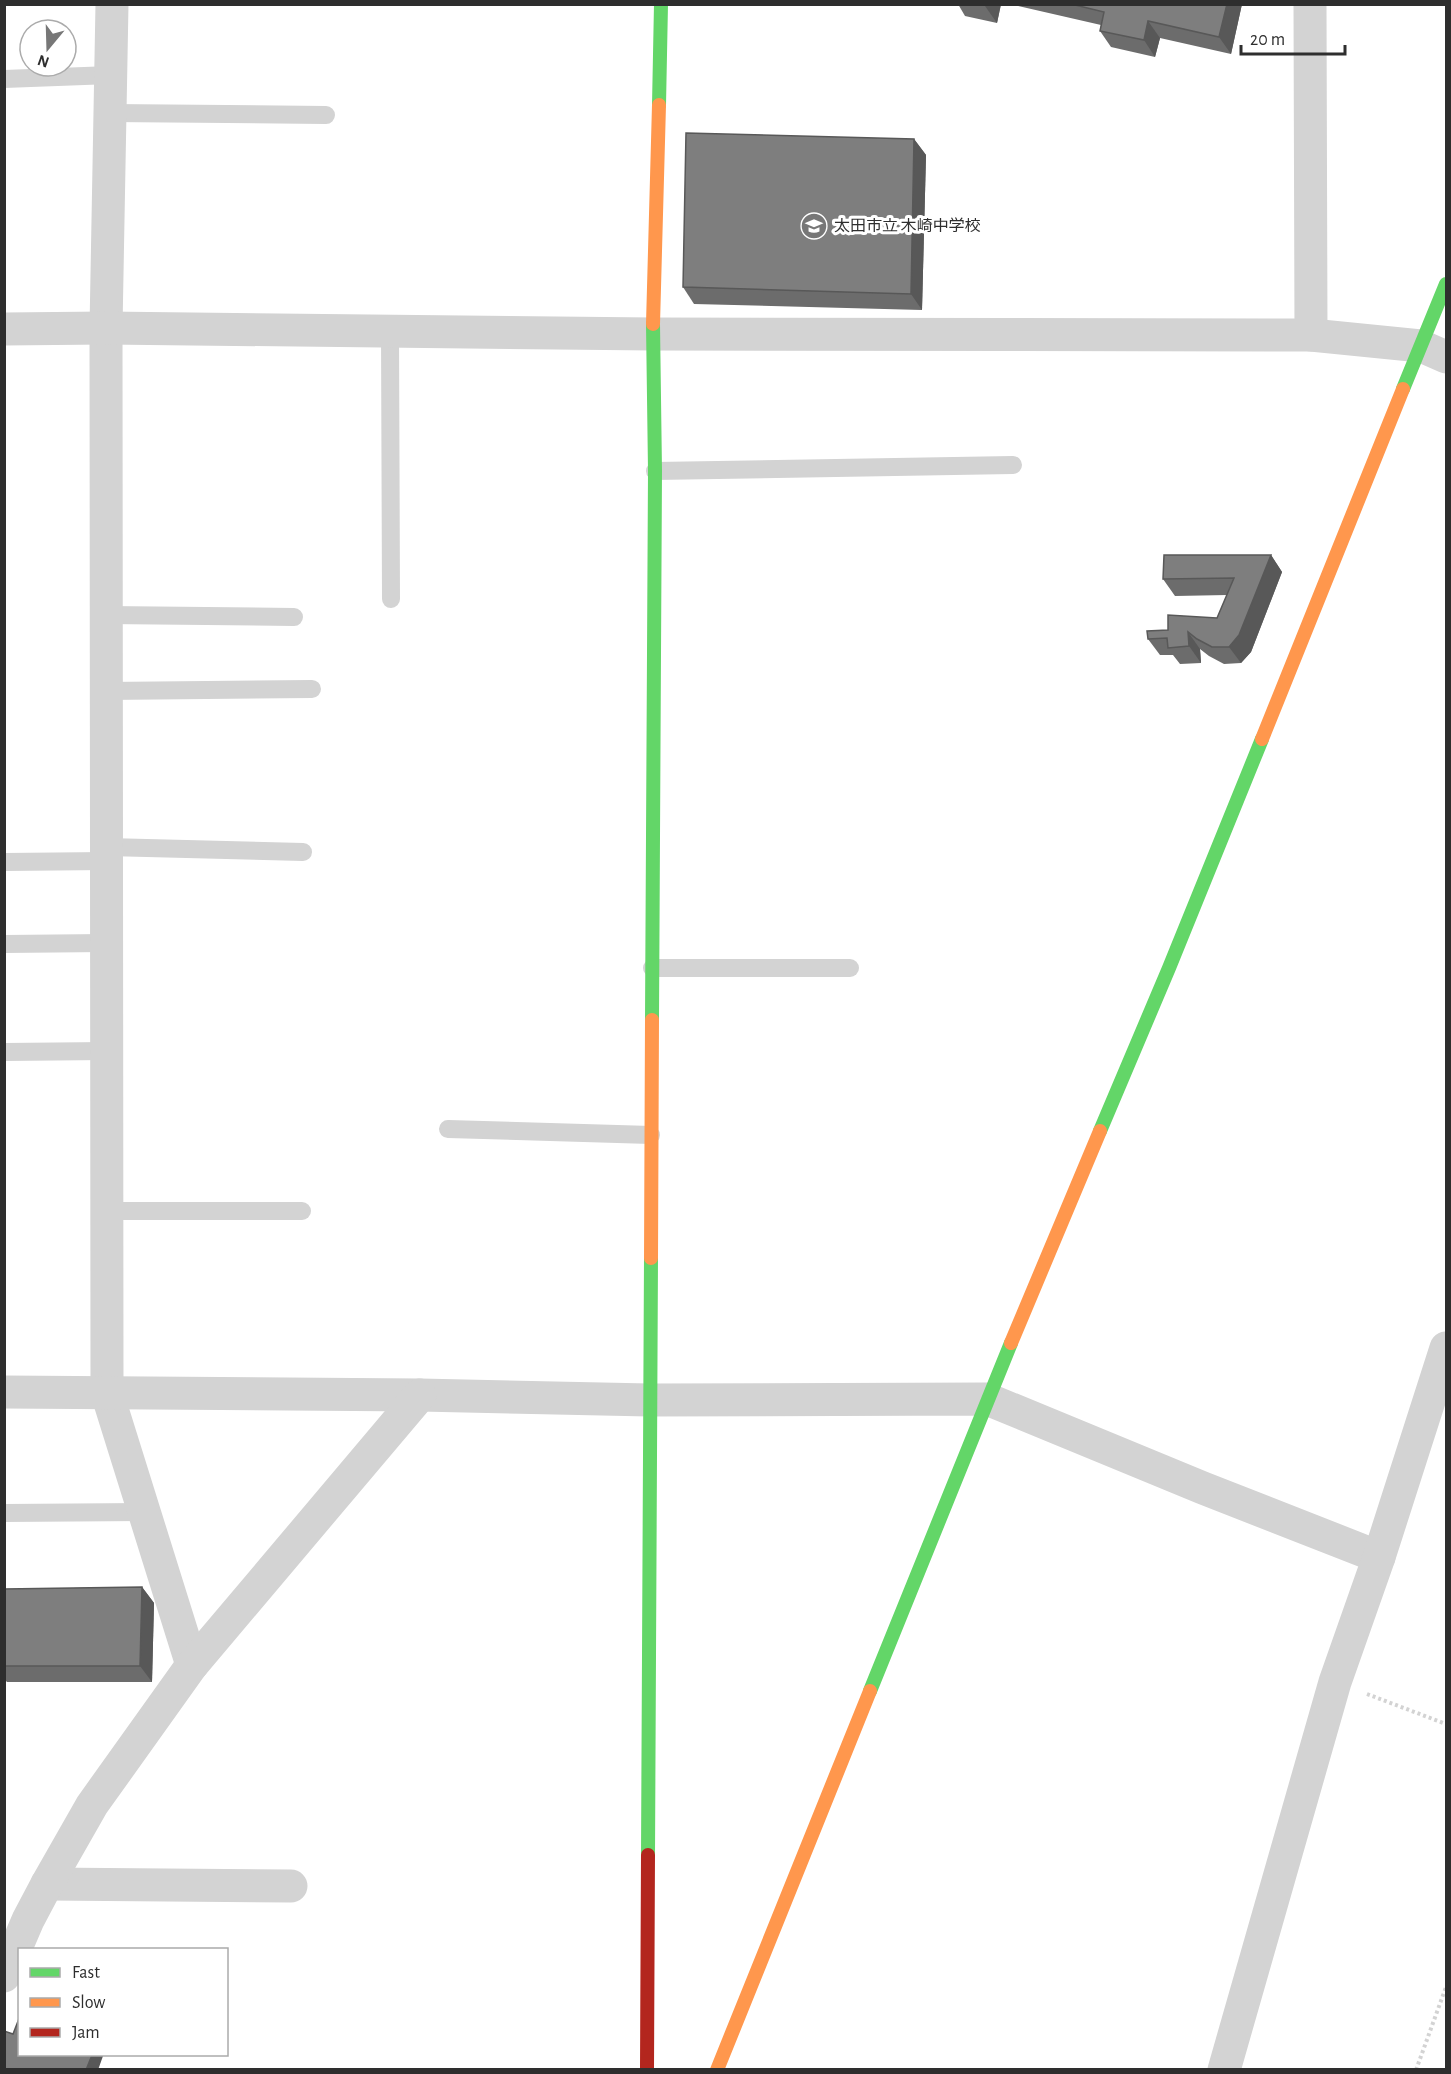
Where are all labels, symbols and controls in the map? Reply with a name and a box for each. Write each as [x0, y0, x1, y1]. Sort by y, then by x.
north arrow [18, 18, 78, 78]
scale bar [1241, 18, 1344, 56]
text: 20 m [1250, 31, 1285, 49]
text: N [36, 52, 51, 71]
school or university icon: 太田市立 木崎中学校 [799, 211, 829, 241]
place label: 太田市立 木崎中学校 [834, 217, 981, 234]
legend [18, 1948, 228, 2056]
text: Fast [72, 1964, 100, 1982]
text: Slow [72, 1994, 105, 2012]
text: Jam [72, 2024, 100, 2042]

